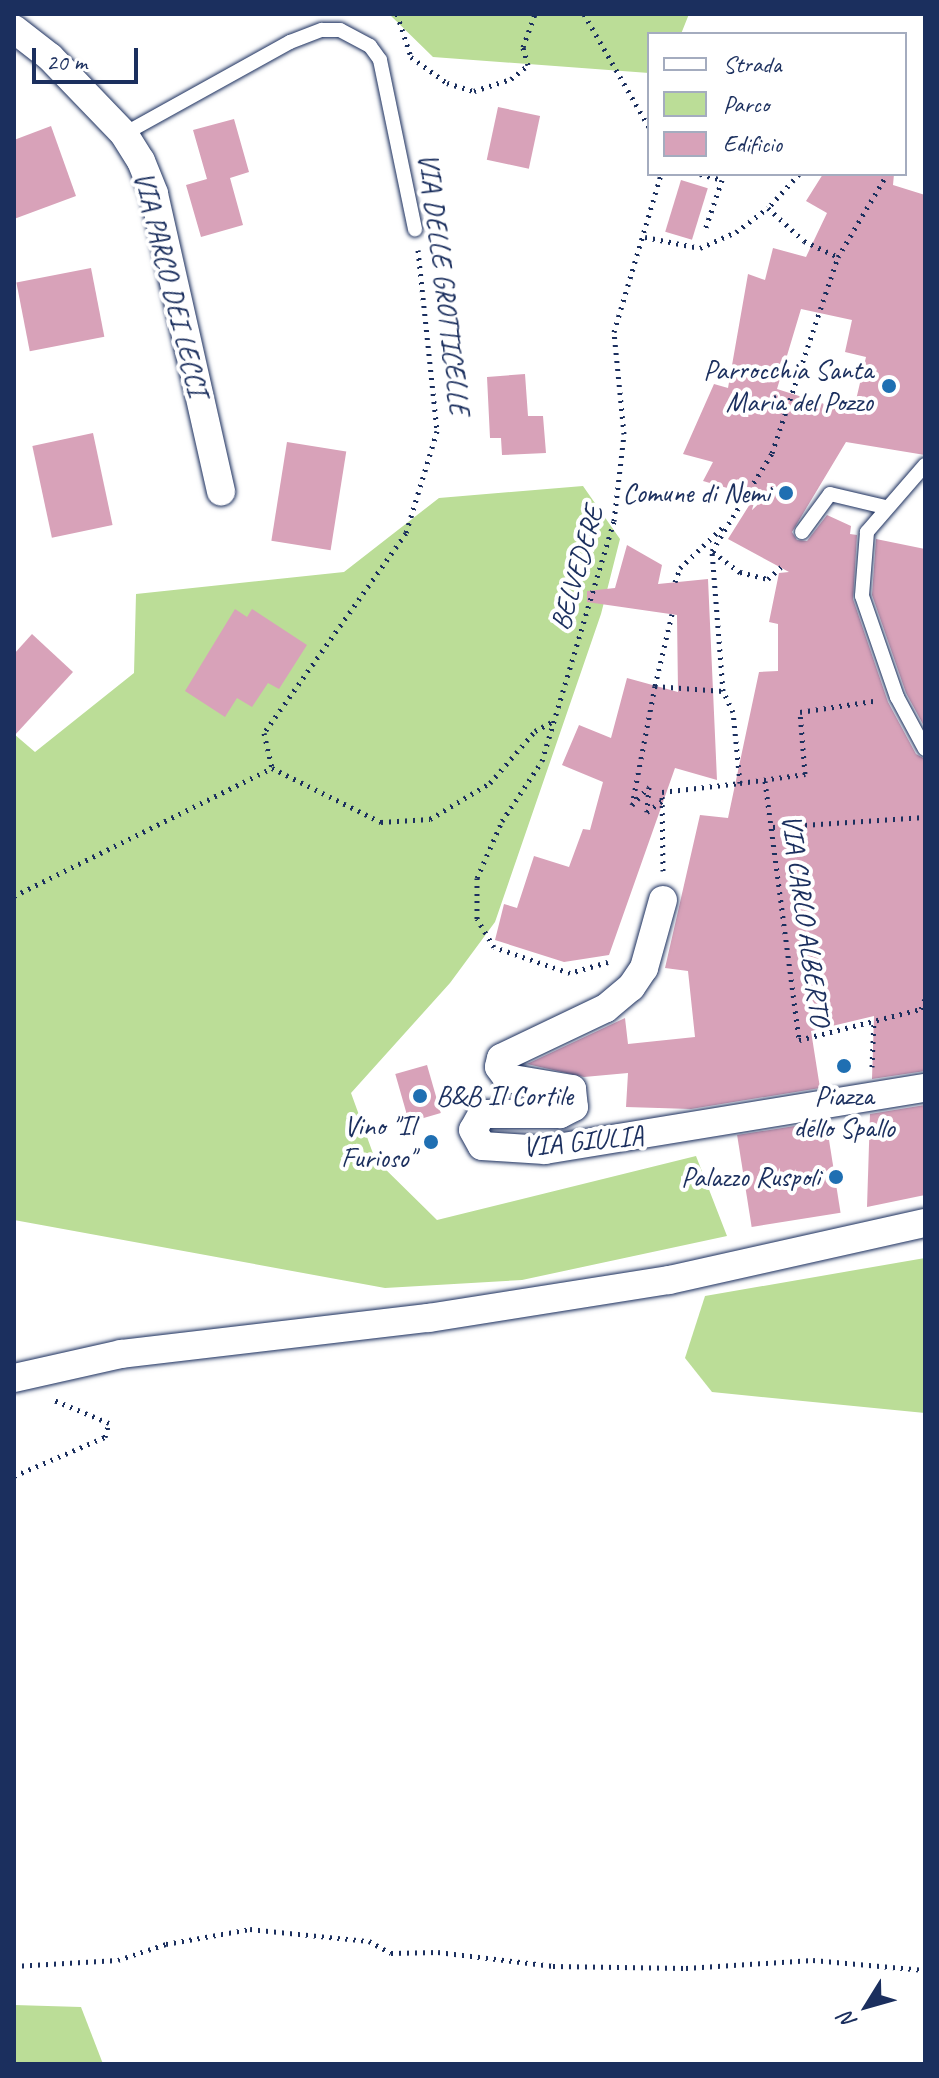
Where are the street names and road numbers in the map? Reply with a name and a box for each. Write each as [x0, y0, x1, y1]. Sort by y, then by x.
street label: VIA DELLE GROTTICELLE [411, 151, 477, 417]
street label: VIA PARCO DEI LECCI [127, 167, 215, 401]
street label: BELVEDERE [543, 502, 611, 634]
street label: VIA CARLO ALBERTO [775, 813, 837, 1027]
street label: VIA GIULIA [521, 1118, 645, 1164]

